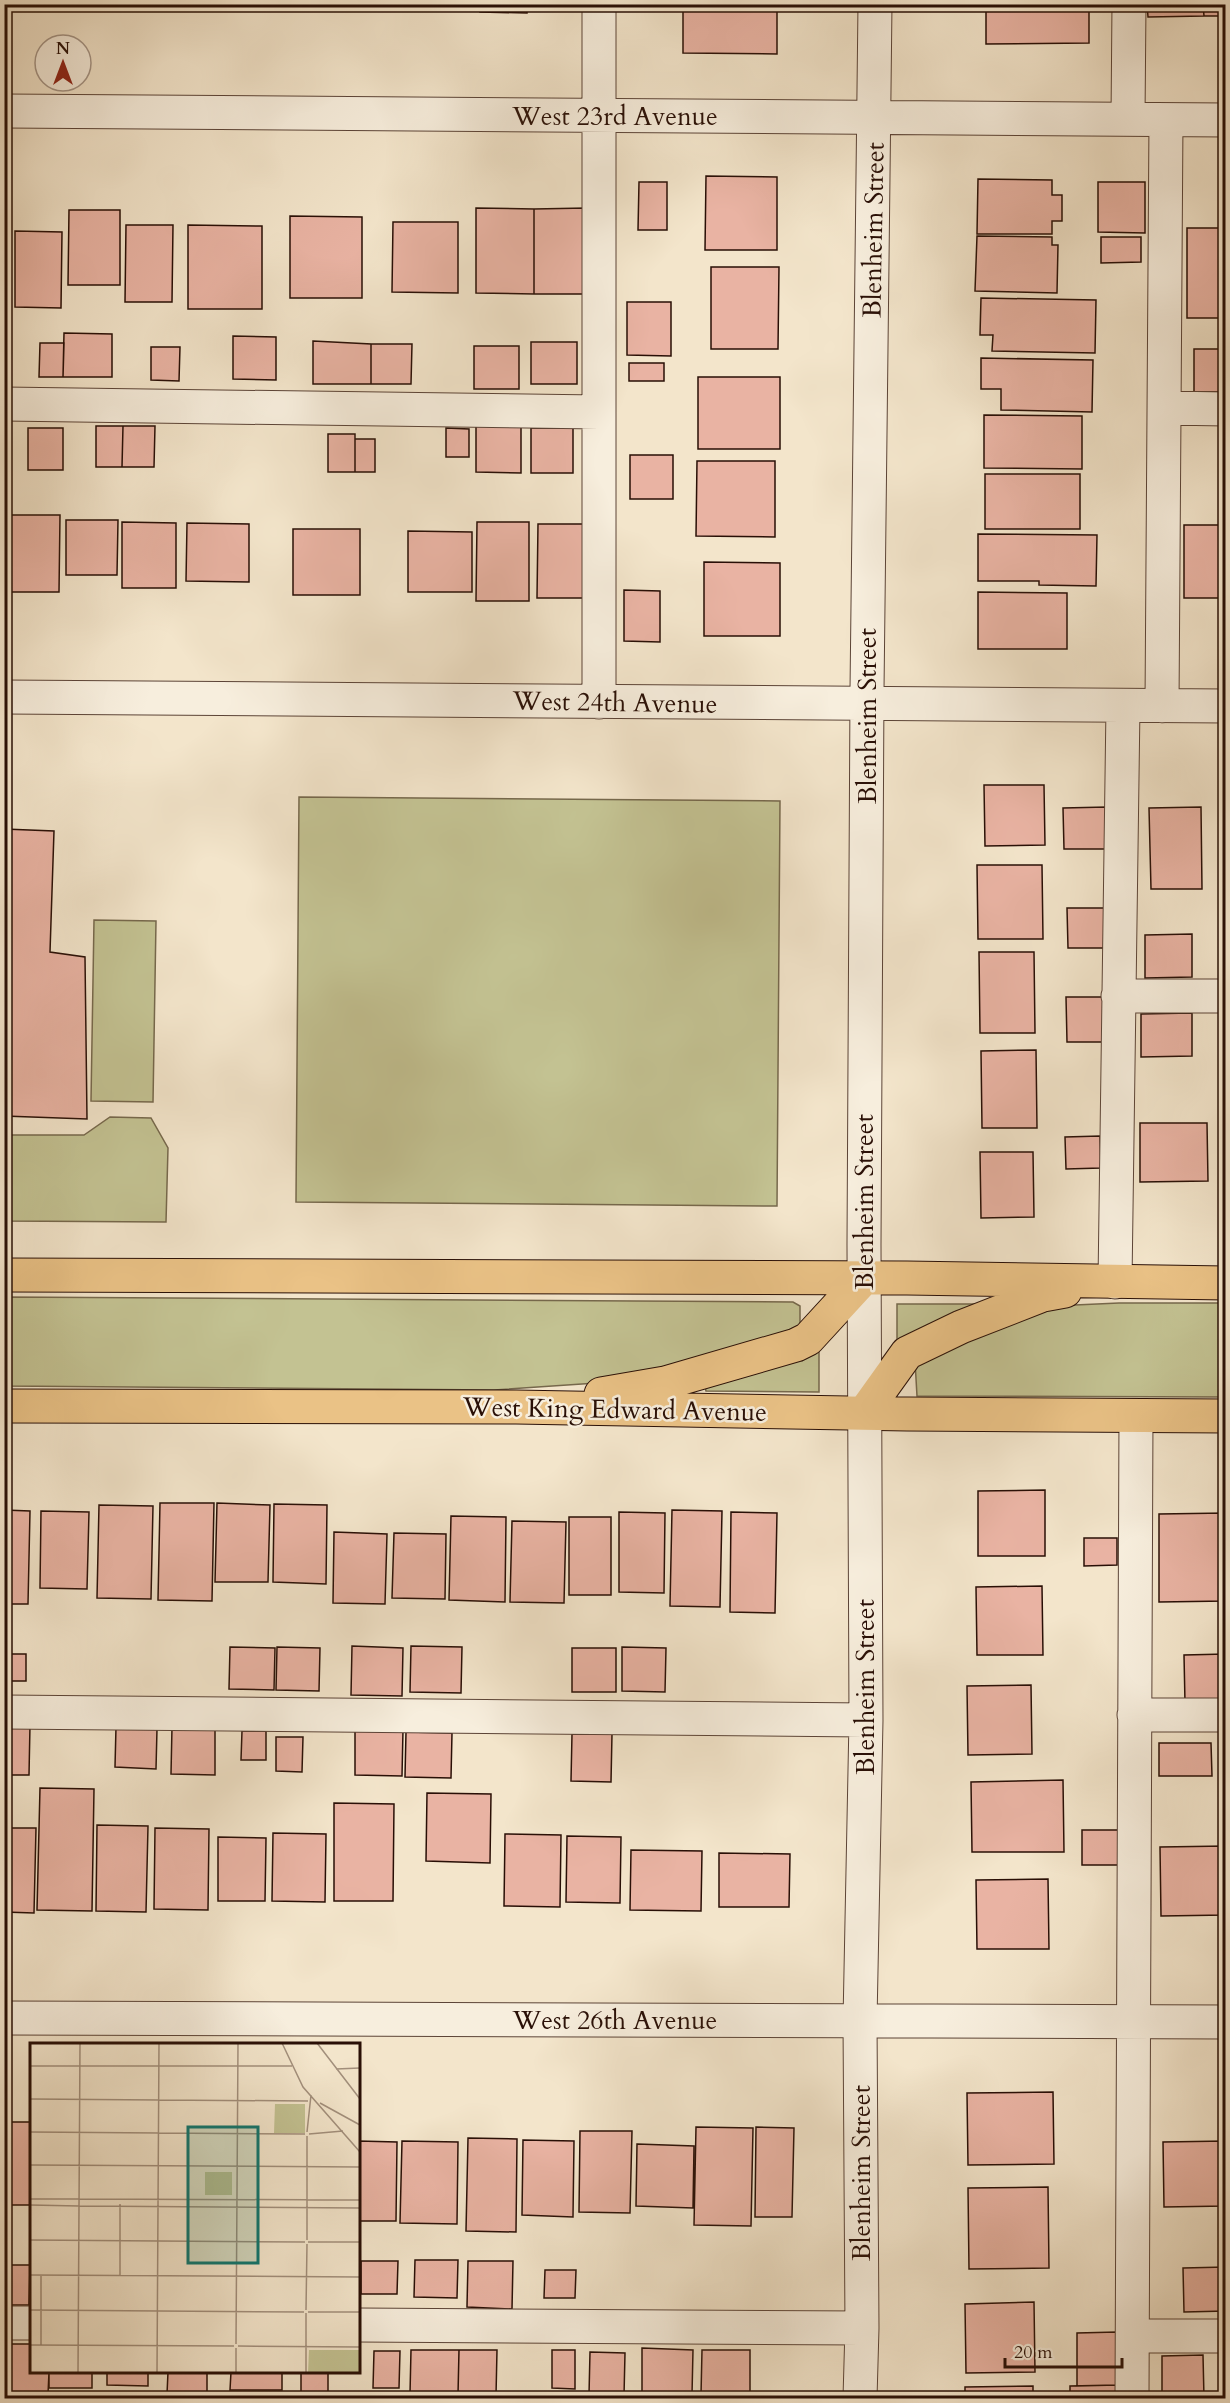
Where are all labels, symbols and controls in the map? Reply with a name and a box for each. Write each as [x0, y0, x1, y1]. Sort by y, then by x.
north arrow [33, 33, 93, 93]
text: N [56, 38, 70, 60]
street label: West 23rd Avenue [511, 99, 718, 134]
street label: Blenheim Street [854, 142, 893, 318]
street label: Blenheim Street [850, 628, 885, 804]
street label: West 24th Avenue [511, 683, 718, 722]
street label: Blenheim Street [847, 1114, 882, 1290]
street label: West King Edward Avenue [462, 1389, 767, 1430]
street label: Blenheim Street [848, 1599, 883, 1775]
street label: West 26th Avenue [512, 2003, 717, 2038]
inset map [30, 2043, 360, 2373]
street label: Blenheim Street [844, 2085, 879, 2261]
scale bar [1005, 2331, 1122, 2369]
text: 20 m [1014, 2340, 1053, 2365]

